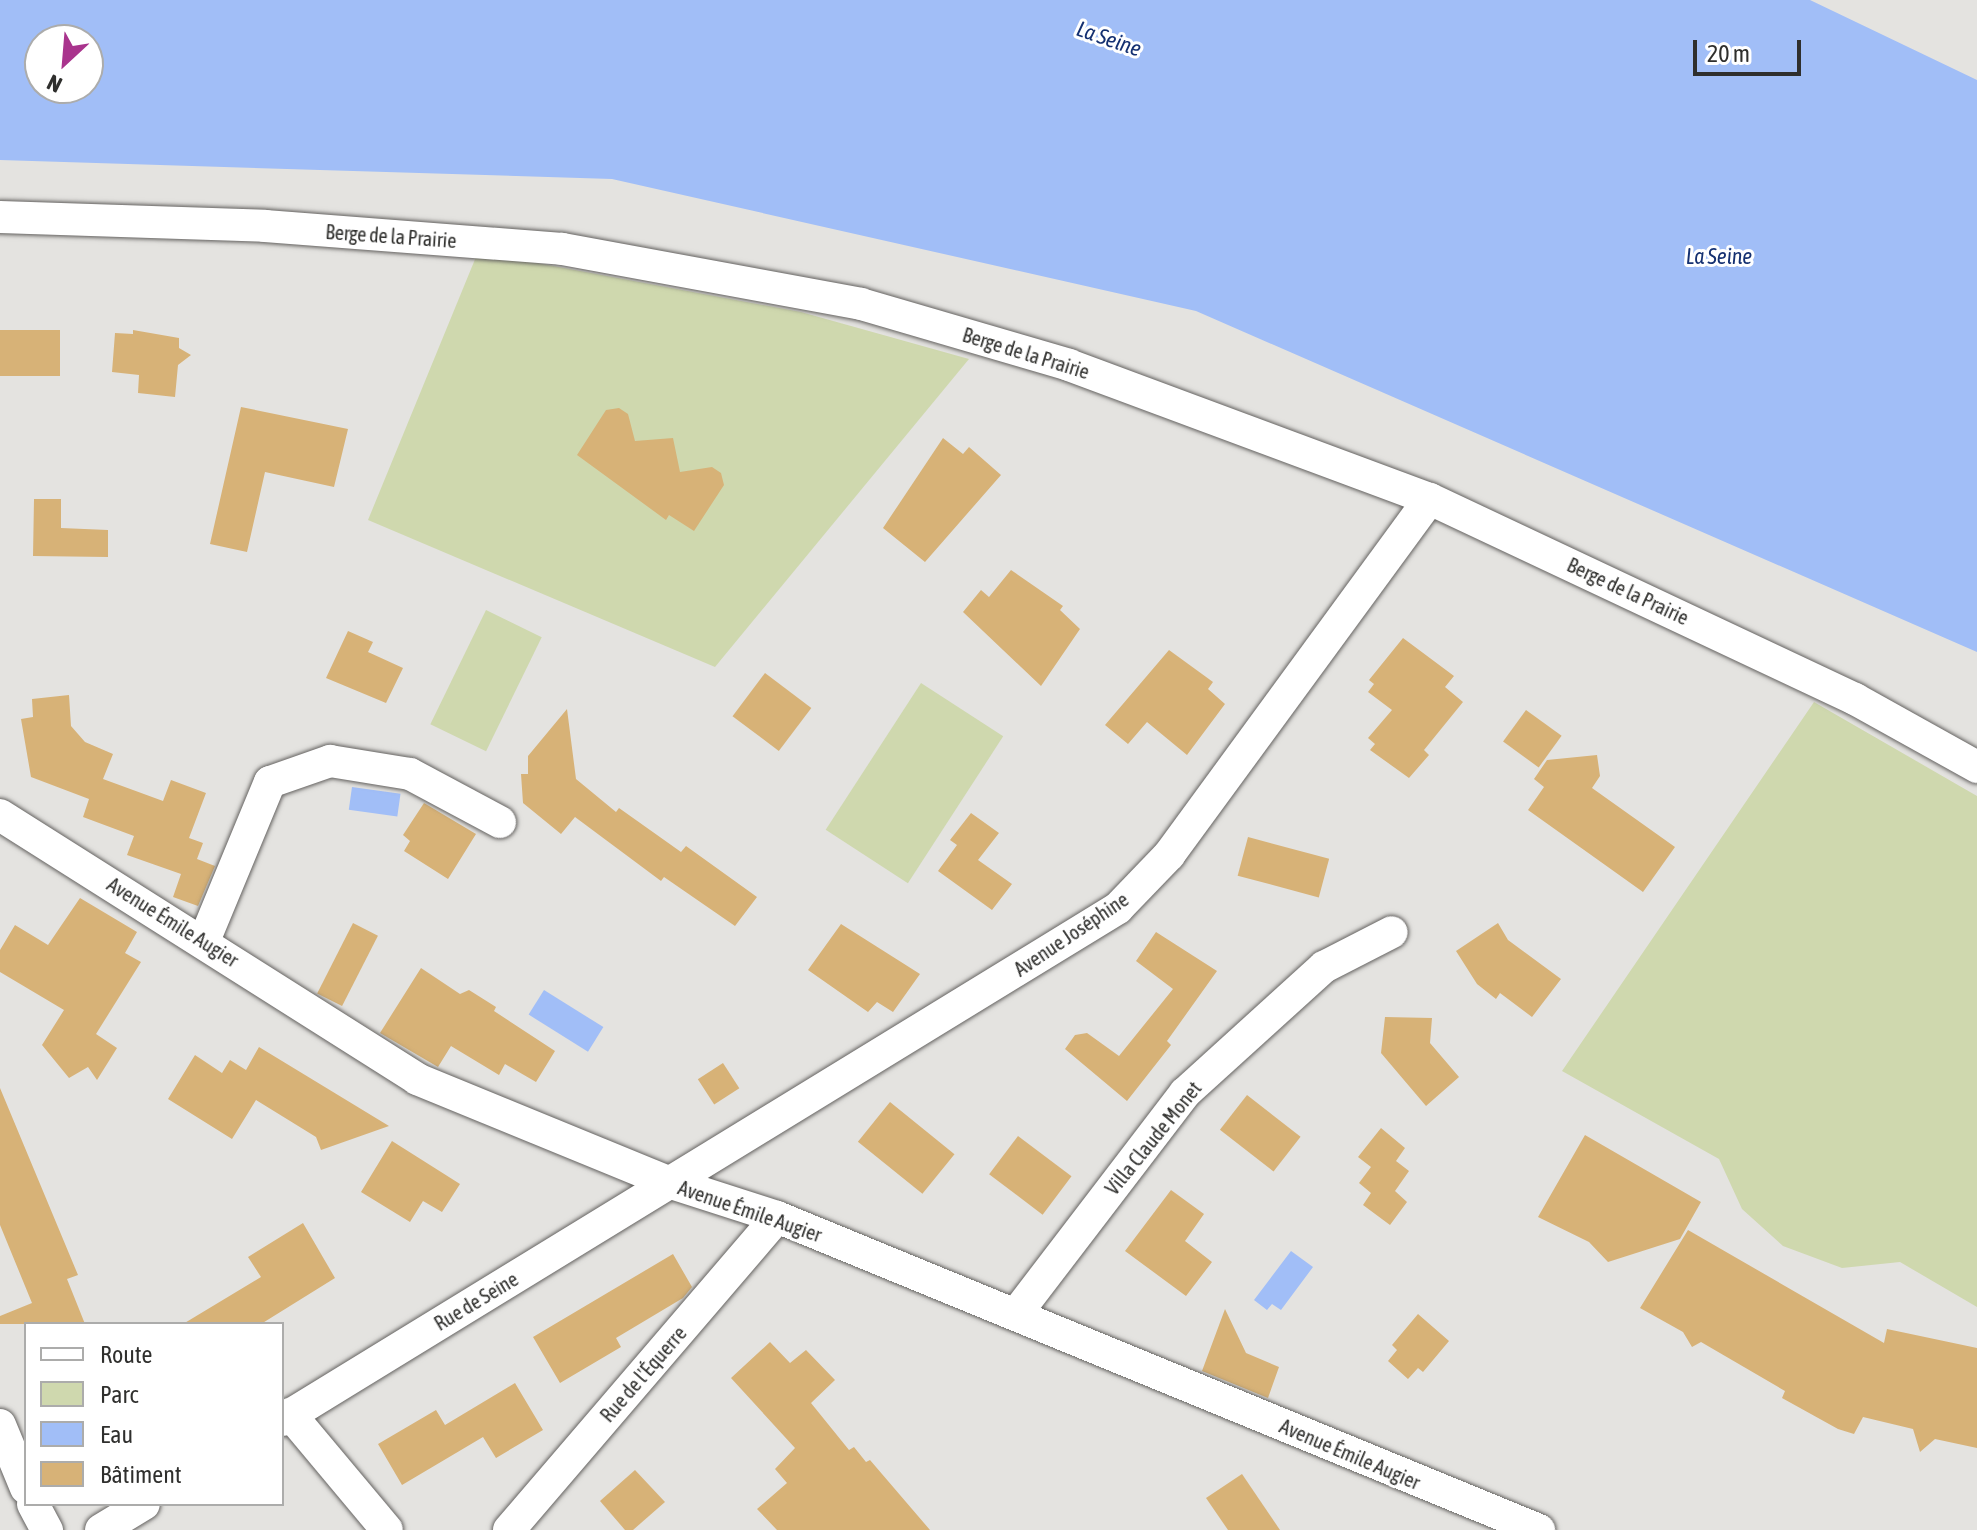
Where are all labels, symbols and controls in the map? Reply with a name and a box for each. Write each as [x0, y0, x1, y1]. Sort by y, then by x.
water label: La Seine [1073, 16, 1145, 62]
north arrow [24, 24, 104, 104]
scale bar [1697, 24, 1805, 74]
text: 20 m [1707, 40, 1750, 67]
text: N [43, 69, 66, 98]
street label: Berge de la Prairie [325, 219, 457, 253]
water label: La Seine [1686, 244, 1752, 270]
street label: Berge de la Prairie [960, 322, 1092, 384]
street label: Berge de la Prairie [1563, 552, 1693, 630]
street label: Avenue Émile Augier [103, 872, 243, 972]
street label: Avenue Joséphine [1009, 887, 1133, 981]
street label: Villa Claude Monet [1100, 1076, 1206, 1200]
street label: Avenue Émile Augier [675, 1175, 825, 1247]
street label: Rue de Seine [430, 1267, 522, 1335]
street label: Rue de l'Équerre [595, 1321, 691, 1427]
legend [24, 1322, 284, 1506]
text: Route [100, 1341, 152, 1368]
text: Parc [100, 1381, 138, 1408]
street label: Avenue Émile Augier [1276, 1414, 1424, 1494]
text: Eau [100, 1421, 133, 1448]
text: Bâtiment [100, 1461, 182, 1488]

